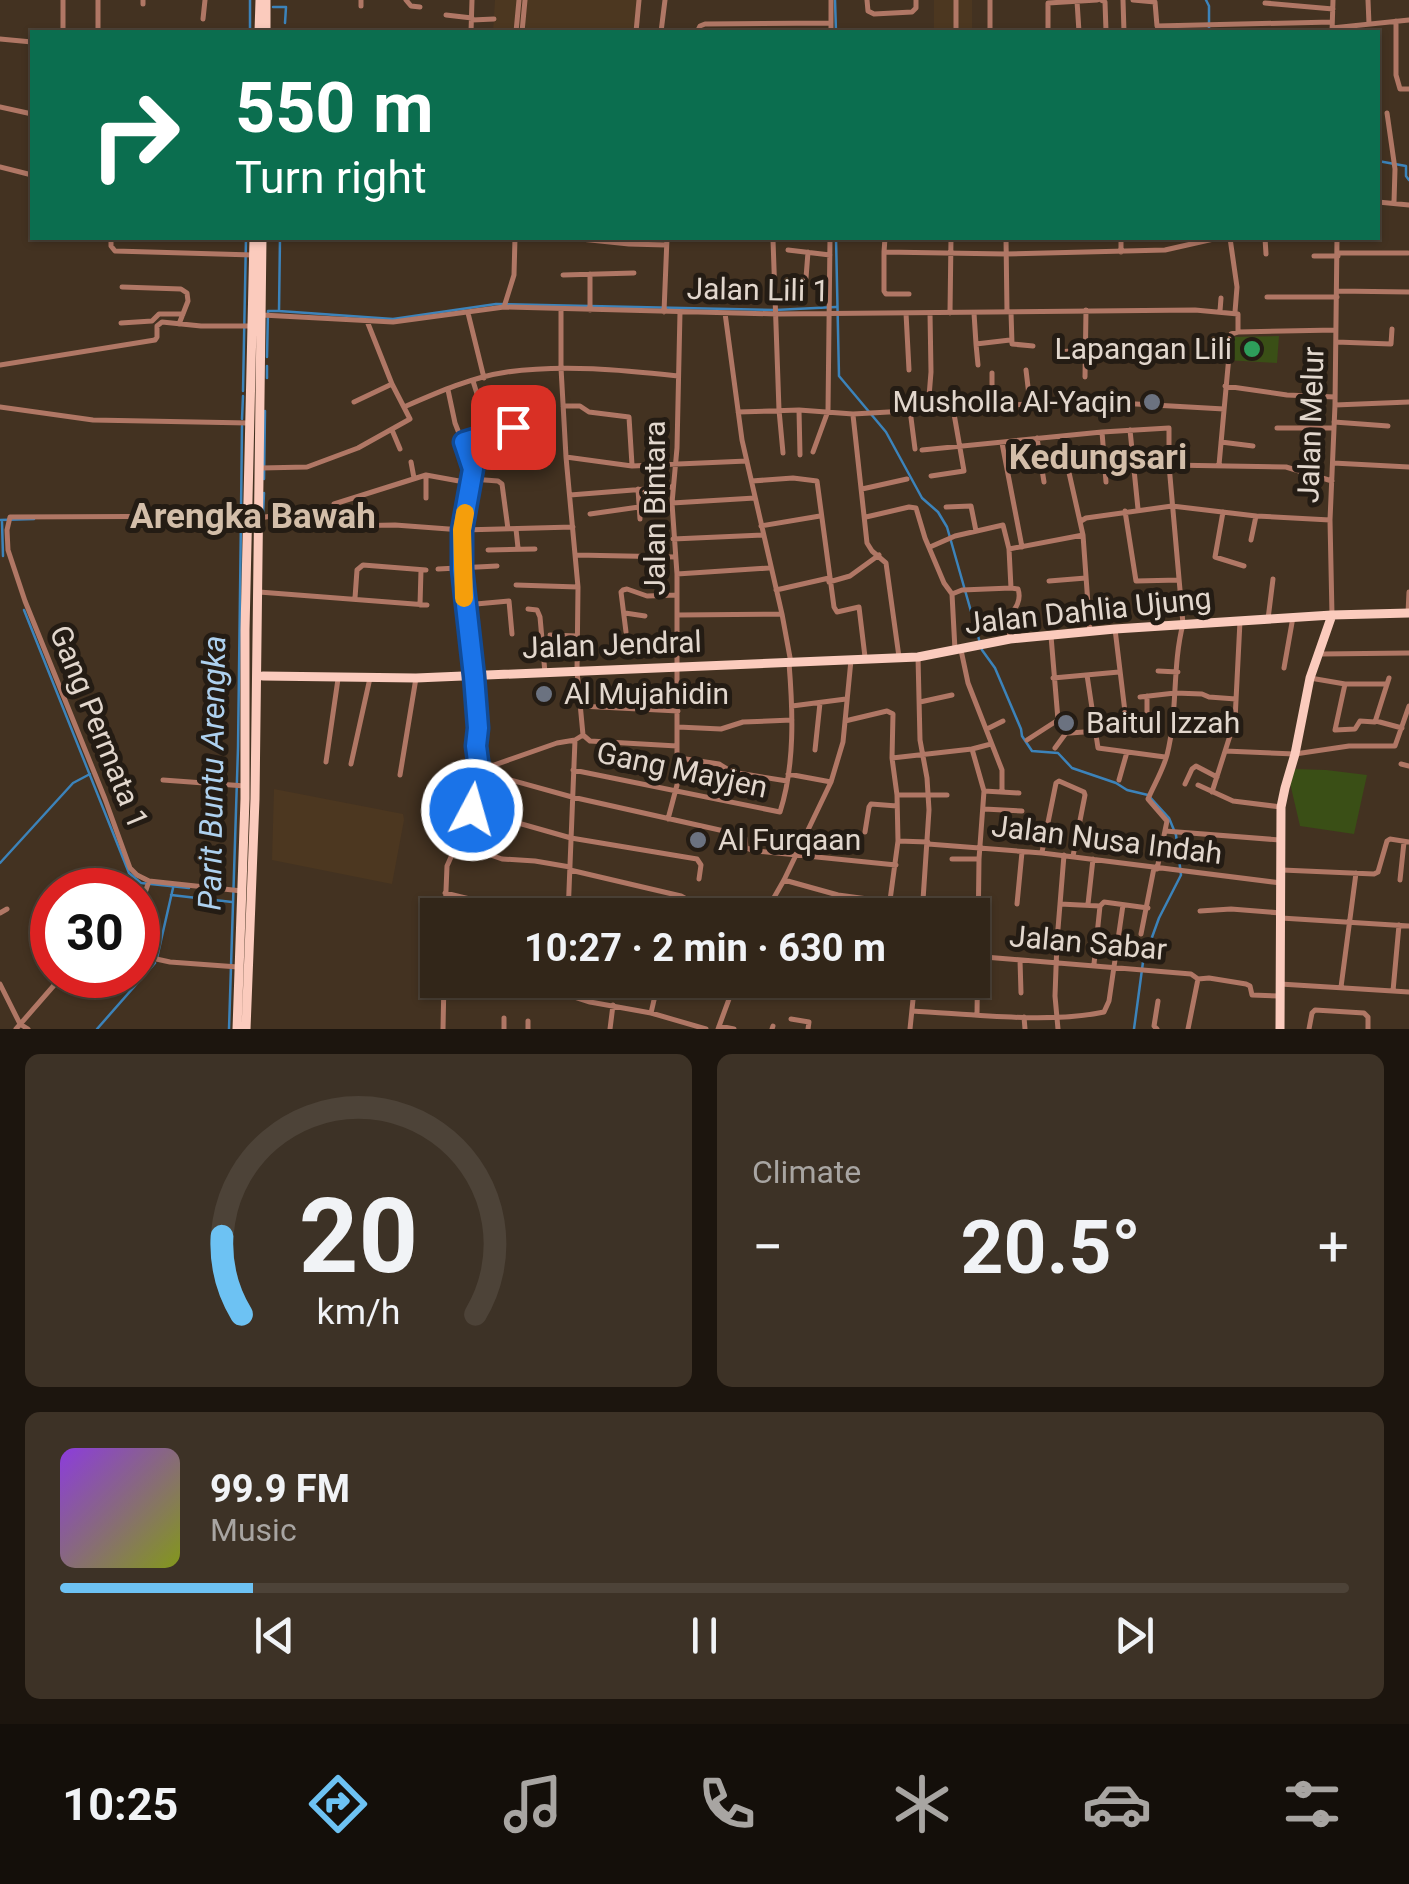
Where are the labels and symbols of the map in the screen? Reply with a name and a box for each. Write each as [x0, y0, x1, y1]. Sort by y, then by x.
street label: Jalan Lili 1 [686, 271, 830, 308]
place label: Lapangan Lili [1055, 331, 1232, 366]
marker: Lapangan Lili [1241, 338, 1263, 360]
street label: Jalan Melur [1290, 346, 1331, 504]
place label: Musholla Al-Yaqin [892, 384, 1132, 419]
pin [471, 385, 556, 470]
marker: Musholla Al-Yaqin [1141, 391, 1163, 413]
street label: Jalan Bintara [637, 420, 672, 596]
district label: Kedungsari [1009, 437, 1187, 478]
district label: Arengka Bawah [130, 496, 376, 537]
street label: Jalan Dahlia Ujung [963, 580, 1213, 641]
street label: Gang Permata 1 [43, 620, 156, 833]
street label: Jalan Jendral [522, 624, 702, 665]
water label: Parit Buntu Arengka [191, 635, 233, 911]
place label: Al Mujahidin [564, 676, 729, 711]
marker: Al Mujahidin [533, 683, 555, 705]
place label: Baitul Izzah [1086, 705, 1240, 740]
marker: Baitul Izzah [1055, 712, 1077, 734]
street label: Gang Mayjen [593, 734, 771, 805]
position arrow [420, 758, 524, 862]
street label: Jalan Nusa Indah [990, 808, 1224, 871]
place label: Al Furqaan [718, 822, 861, 857]
marker: Al Furqaan [687, 829, 709, 851]
speed limit sign: 30 [30, 868, 160, 998]
street label: Jalan Sabar [1008, 918, 1168, 967]

